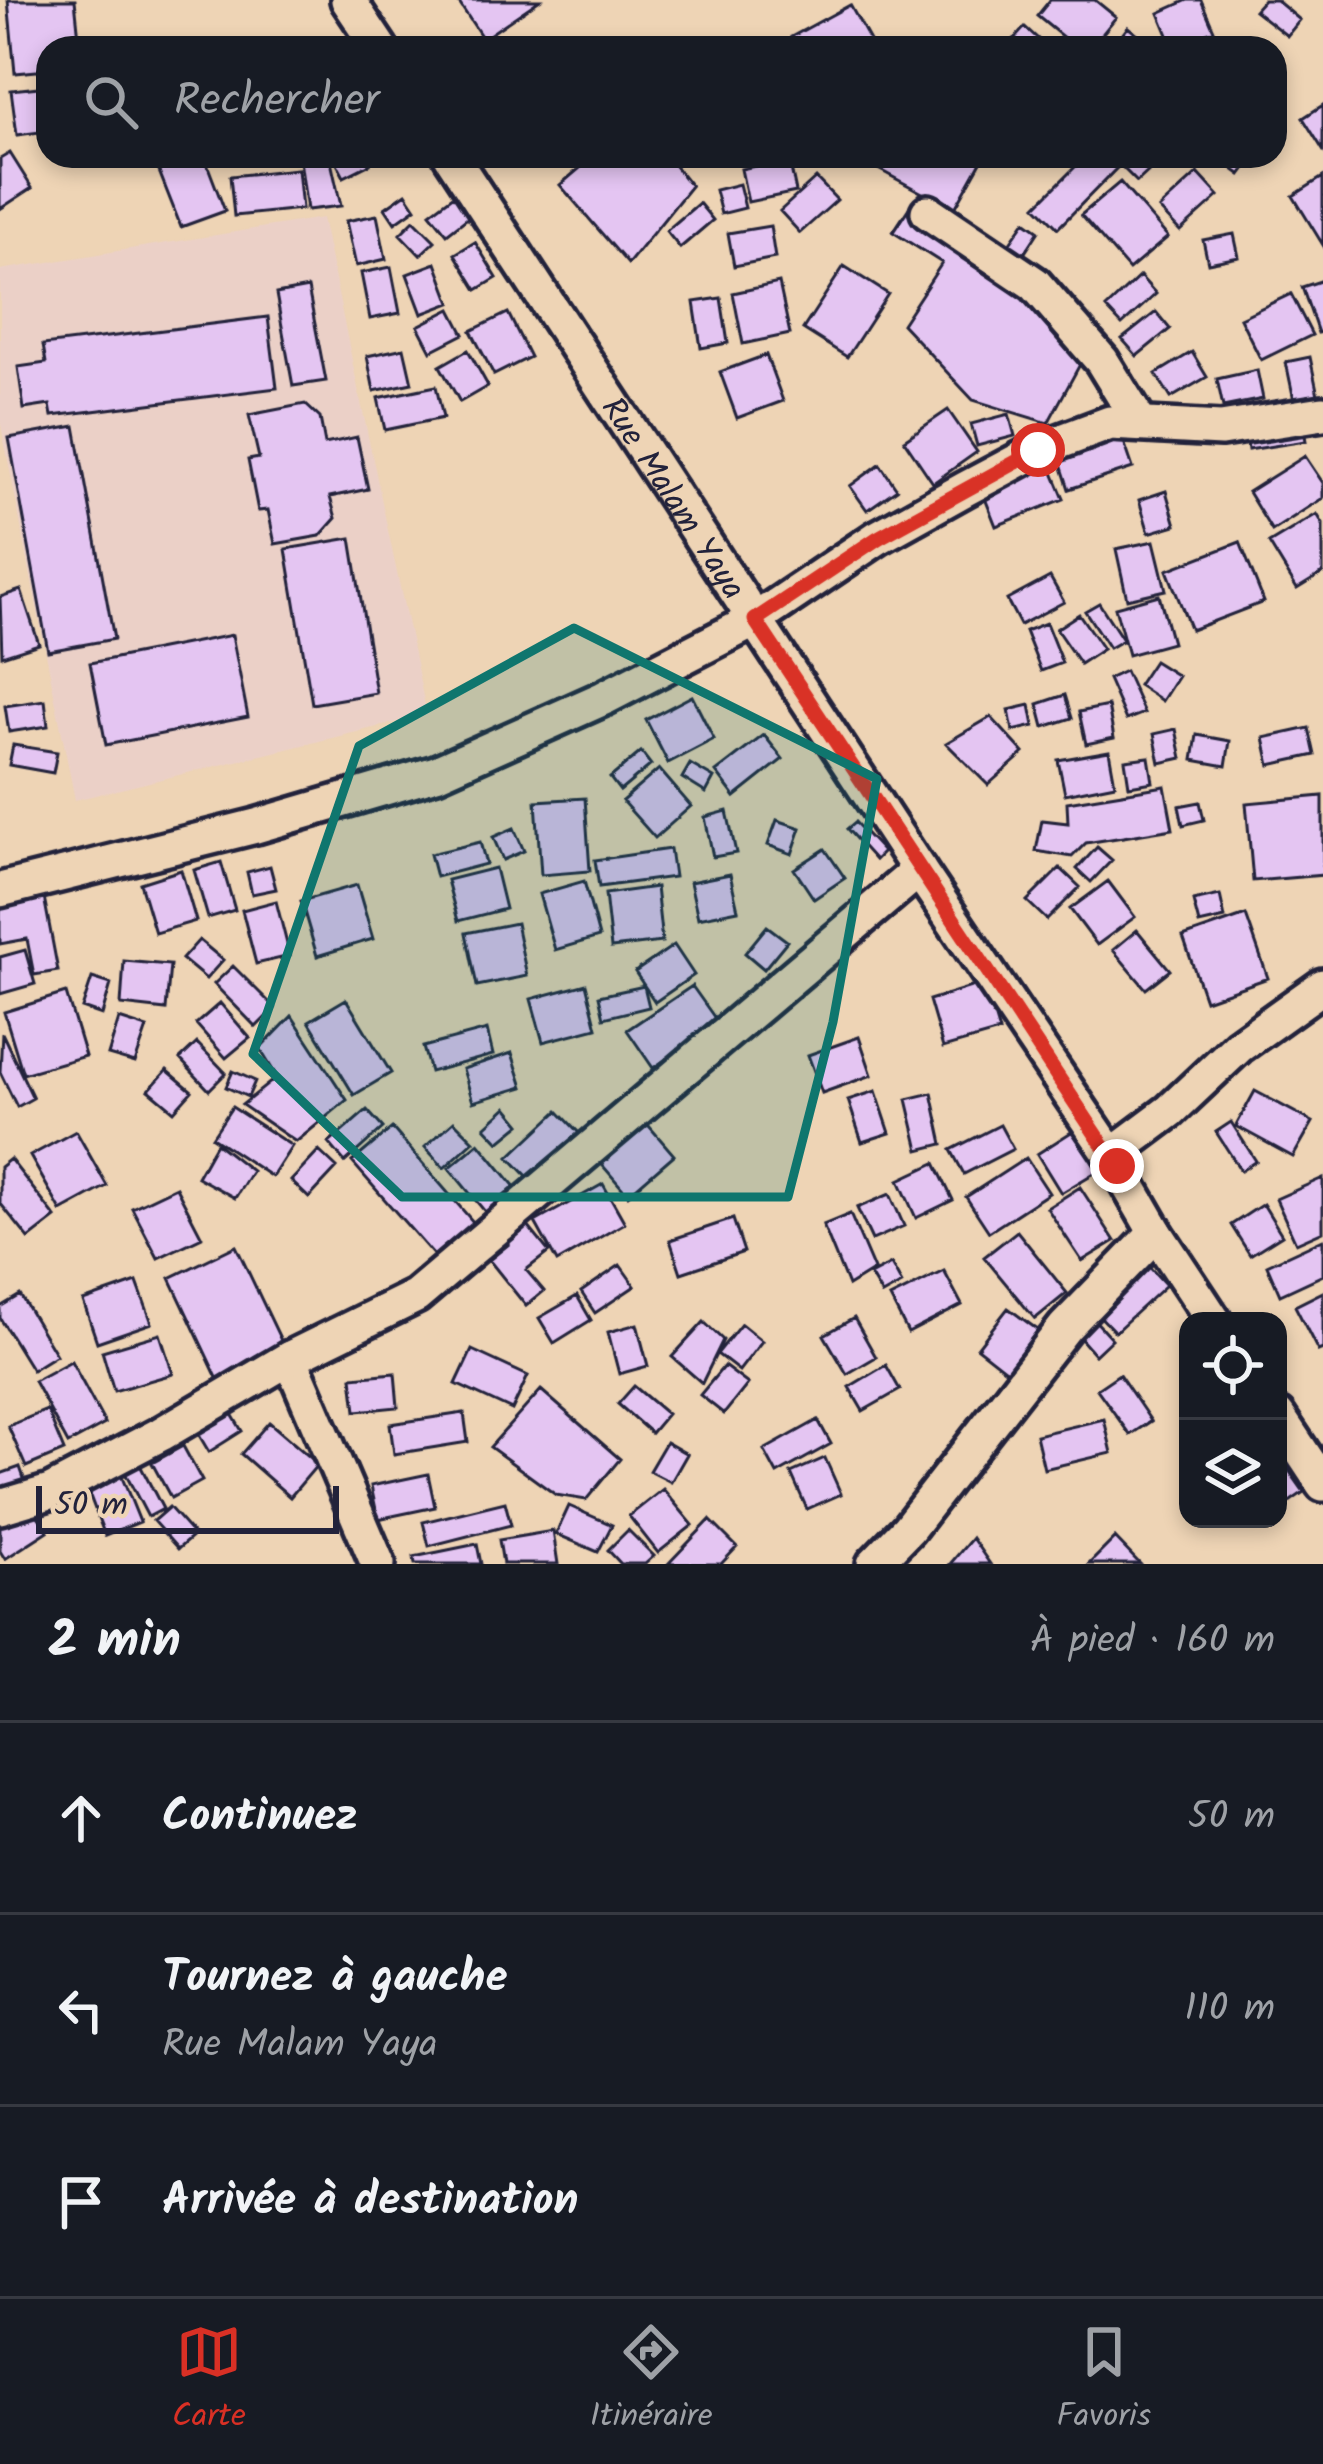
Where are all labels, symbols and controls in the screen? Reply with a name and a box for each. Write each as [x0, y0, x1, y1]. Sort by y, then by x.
search box [36, 36, 1287, 168]
text: Rechercher [174, 66, 379, 138]
icon: search [78, 69, 144, 135]
street label: Rue Malam Yaya [586, 387, 758, 611]
route start [1011, 423, 1065, 477]
route end [1090, 1139, 1144, 1193]
map controls [1179, 1312, 1287, 1528]
button: locate [1179, 1312, 1287, 1420]
button: layers [1179, 1420, 1287, 1528]
scale bar [36, 1480, 339, 1533]
text: 50 m [54, 1480, 128, 1533]
text: 2 min [48, 1602, 181, 1683]
text: À pied · 160 m [1030, 1611, 1275, 1673]
text: Continuez [162, 1782, 358, 1854]
icon: ahead [48, 1785, 114, 1851]
text: 50 m [1188, 1787, 1275, 1849]
text: Tournez à gauche [162, 1943, 507, 2015]
icon: left [48, 1977, 114, 2043]
text: 110 m [1184, 1979, 1275, 2041]
text: Rue Malam Yaya [162, 2015, 438, 2077]
text: Arrivée à destination [162, 2166, 579, 2238]
icon: arrive [48, 2169, 114, 2235]
tab: Carte [172, 2319, 246, 2444]
tab: Itinéraire [590, 2319, 713, 2444]
tab: Favoris [1057, 2319, 1151, 2444]

